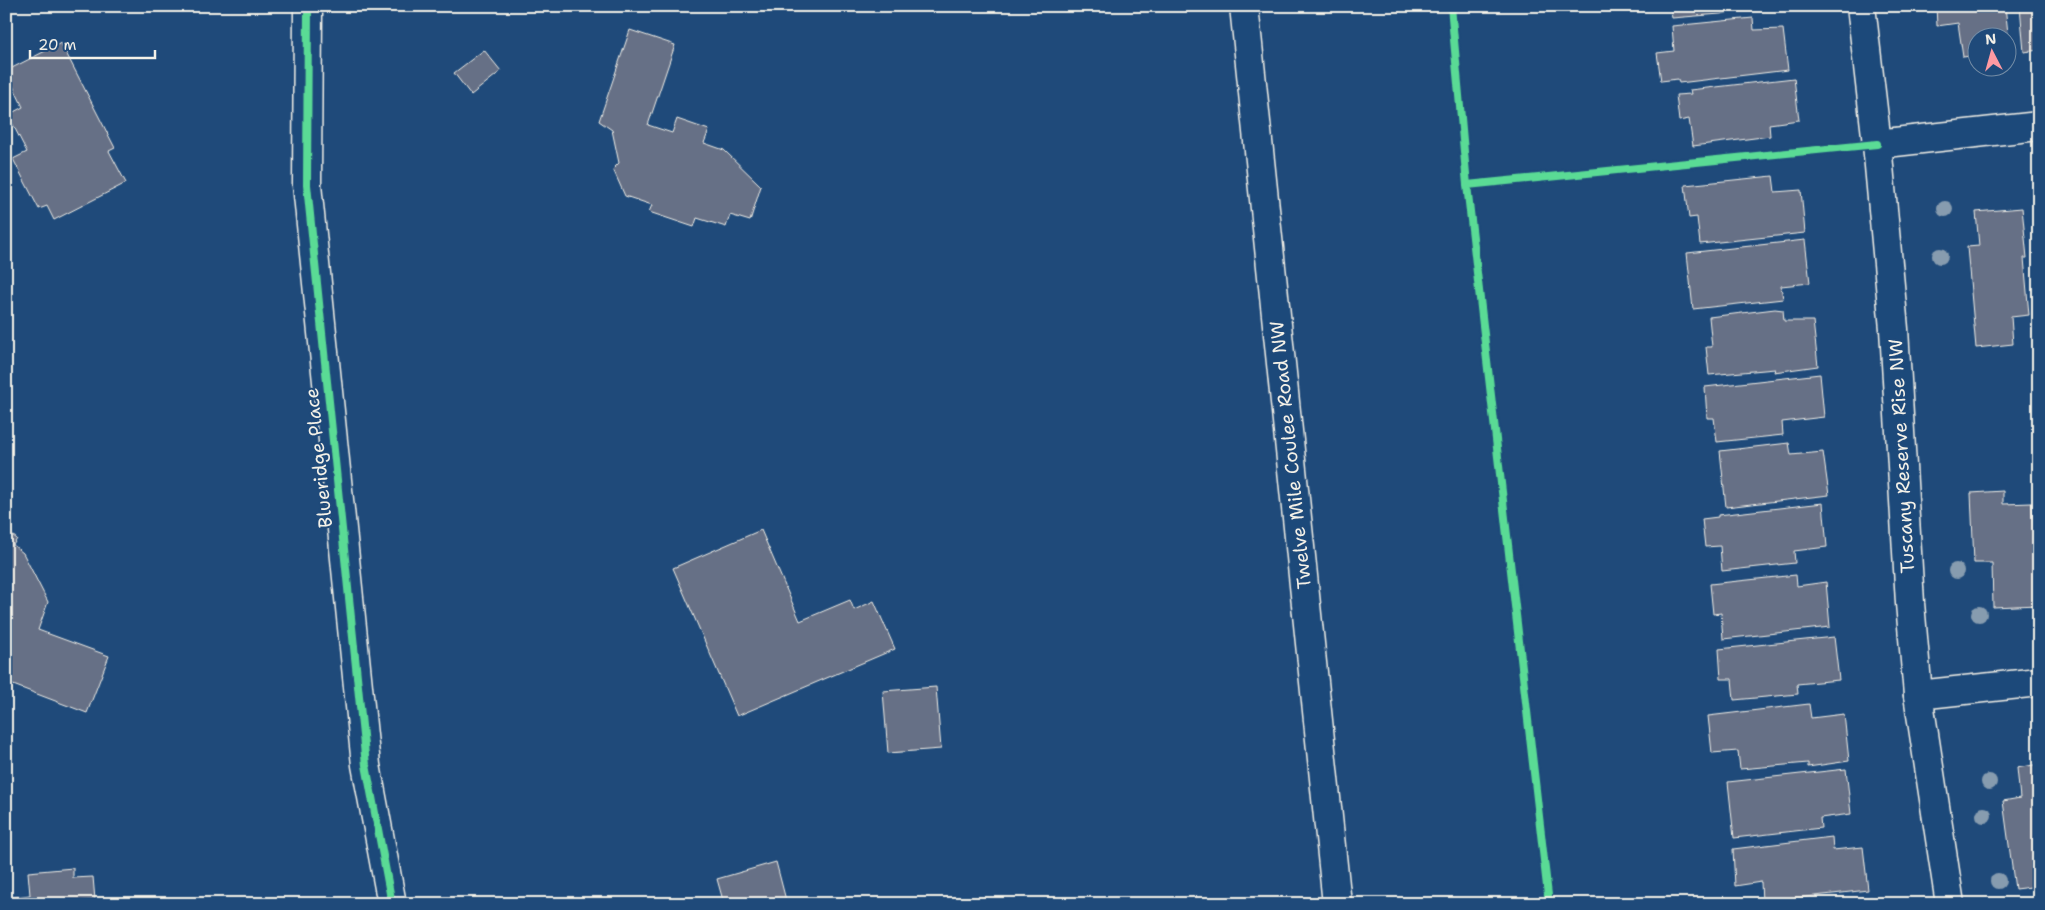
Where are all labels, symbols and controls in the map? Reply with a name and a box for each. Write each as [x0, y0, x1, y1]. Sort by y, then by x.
scale bar [30, 28, 155, 60]
north arrow [1968, 28, 2018, 78]
text: N [1984, 30, 1997, 49]
text: 20 m [38, 35, 77, 55]
street label: Twelve Mile Coulee Road NW [1264, 320, 1317, 590]
street label: Tuscany Reserve Rise NW [1883, 338, 1920, 574]
street label: Blueridge Place [299, 387, 338, 529]

